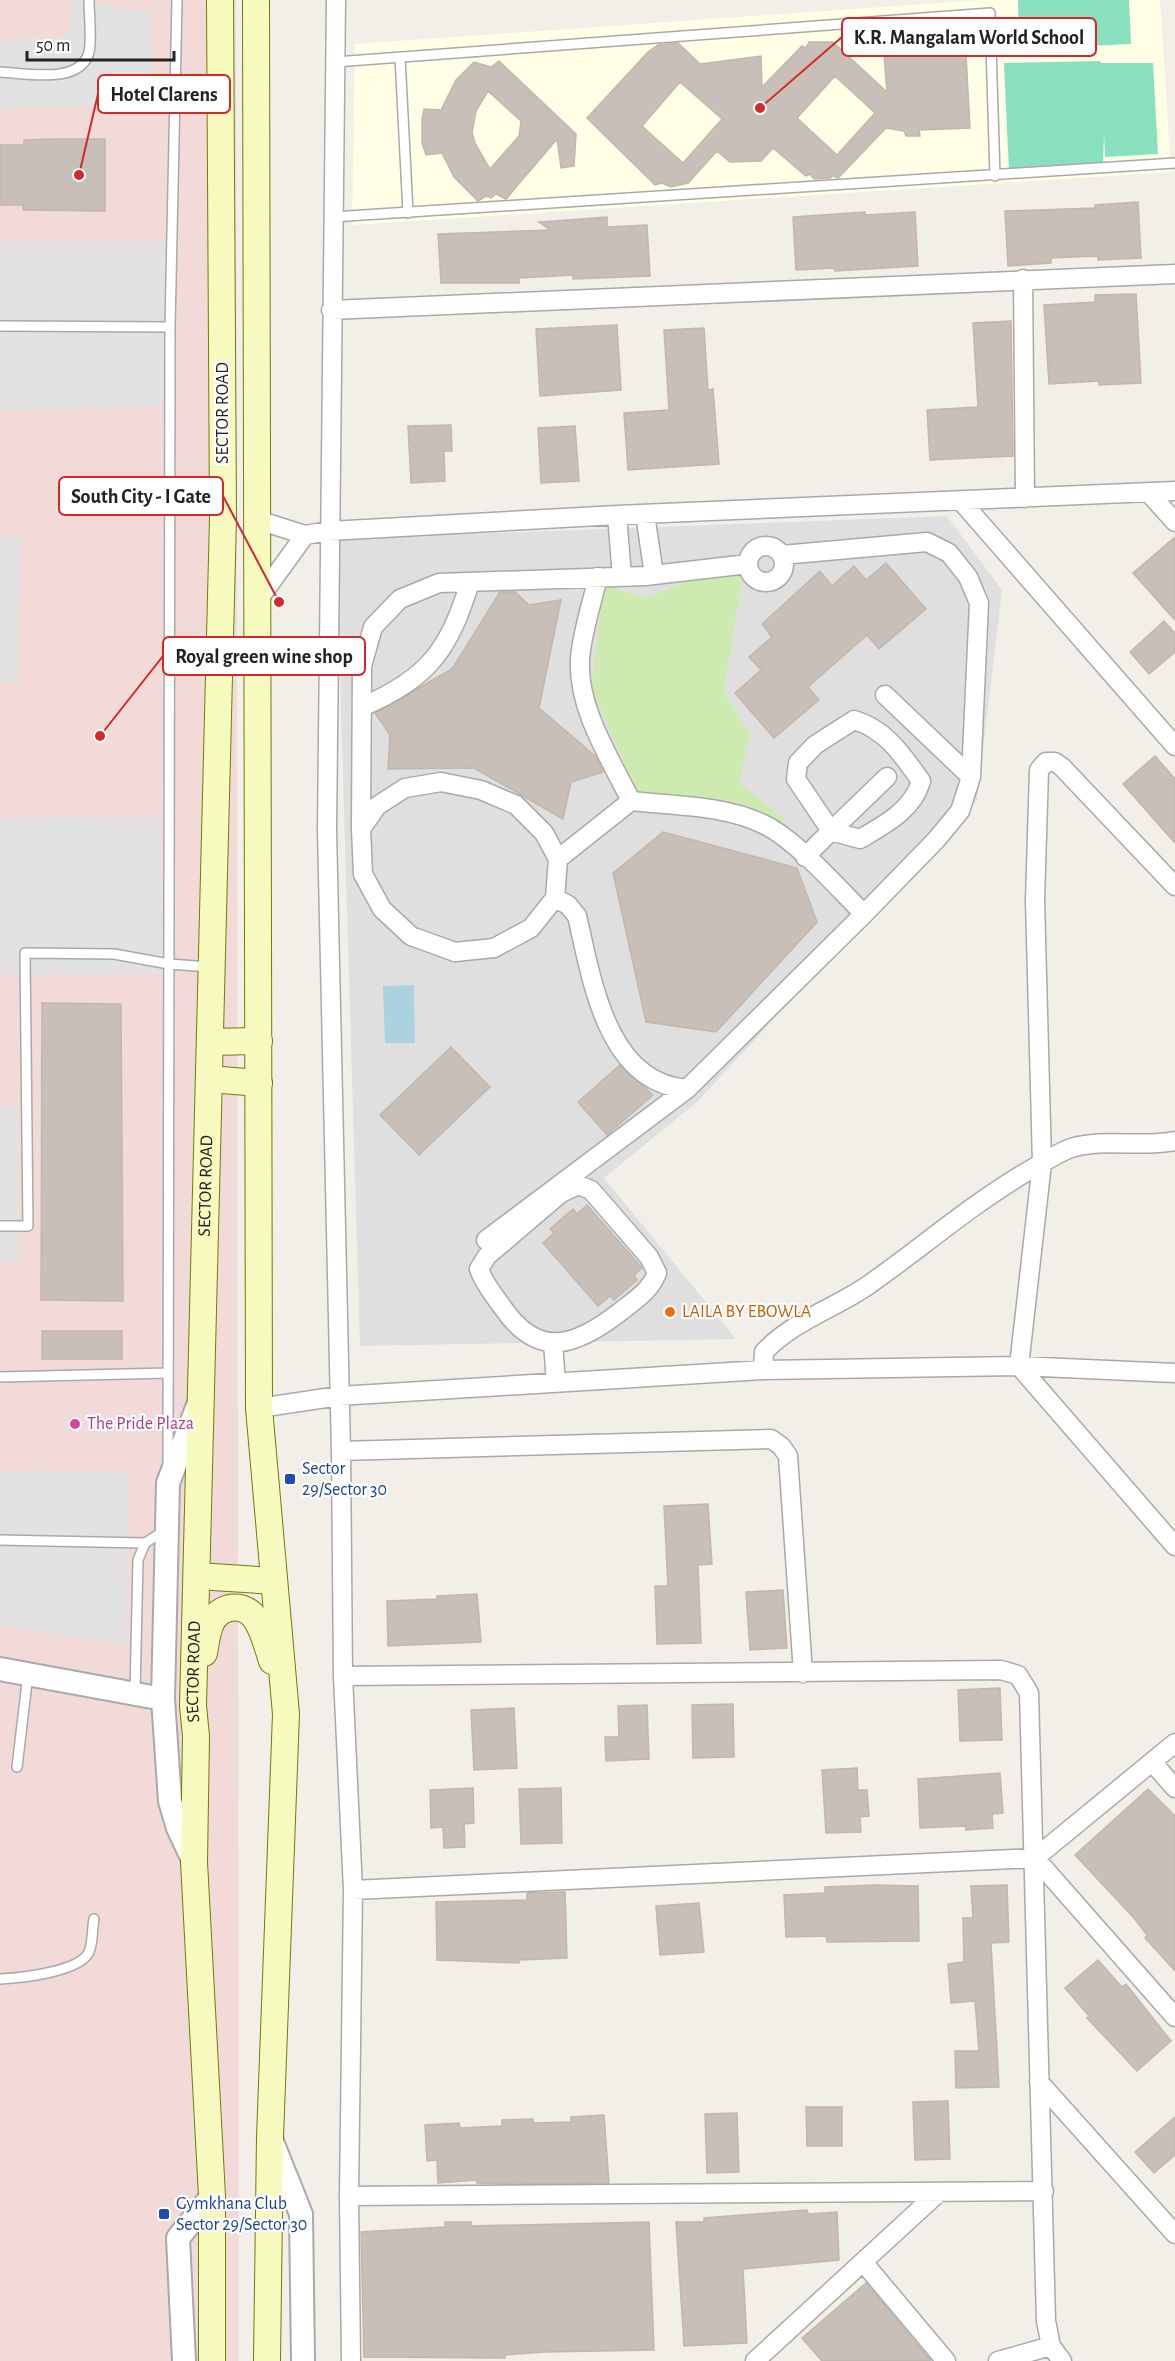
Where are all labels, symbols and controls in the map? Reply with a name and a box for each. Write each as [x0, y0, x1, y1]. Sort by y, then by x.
callout: K.R. Mangalam World School [842, 18, 1096, 56]
scale bar [27, 24, 174, 62]
text: K.R. Mangalam World School [854, 28, 1084, 48]
text: 50 m [36, 37, 70, 55]
callout: Hotel Clarens [98, 75, 230, 113]
text: Hotel Clarens [110, 85, 218, 105]
street label: SECTOR ROAD [214, 362, 232, 464]
callout: South City - I Gate [59, 477, 223, 515]
text: South City - I Gate [71, 487, 211, 507]
callout: Royal green wine shop [163, 637, 365, 675]
text: Royal green wine shop [175, 647, 353, 667]
street label: SECTOR ROAD [196, 1135, 216, 1237]
place label: LAILA BY EBOWLA [682, 1303, 812, 1321]
marker: LAILA BY EBOWLA [663, 1305, 677, 1319]
place label: The Pride Plaza [87, 1415, 194, 1433]
marker: The Pride Plaza [68, 1417, 82, 1431]
place label: Sector 29/Sector 30 [302, 1460, 387, 1499]
marker: Sector 29/Sector 30 [283, 1472, 297, 1486]
street label: SECTOR ROAD [184, 1621, 204, 1723]
place label: Gymkhana Club Sector 29/Sector 30 [176, 2195, 307, 2234]
marker: Gymkhana Club Sector 29/Sector 30 [157, 2207, 171, 2221]

